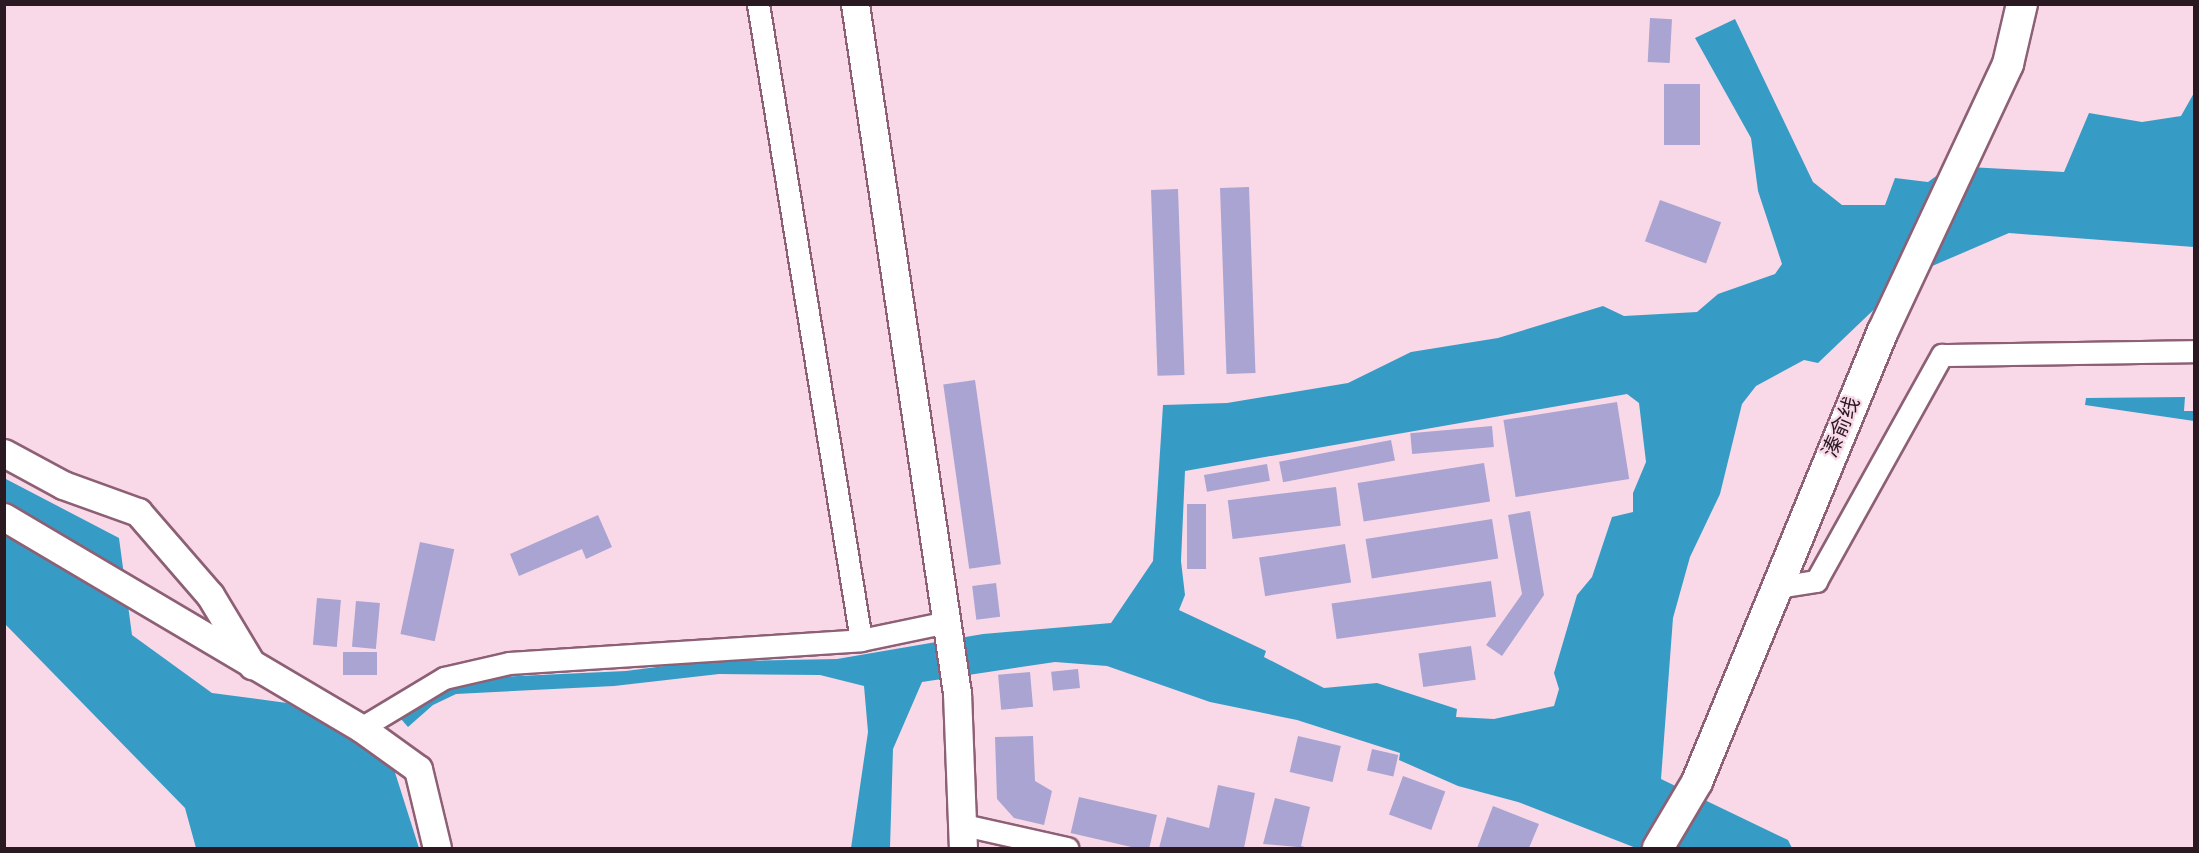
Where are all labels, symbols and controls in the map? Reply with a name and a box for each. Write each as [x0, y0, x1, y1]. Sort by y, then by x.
street label: 溱俞线 [1817, 393, 1865, 461]

